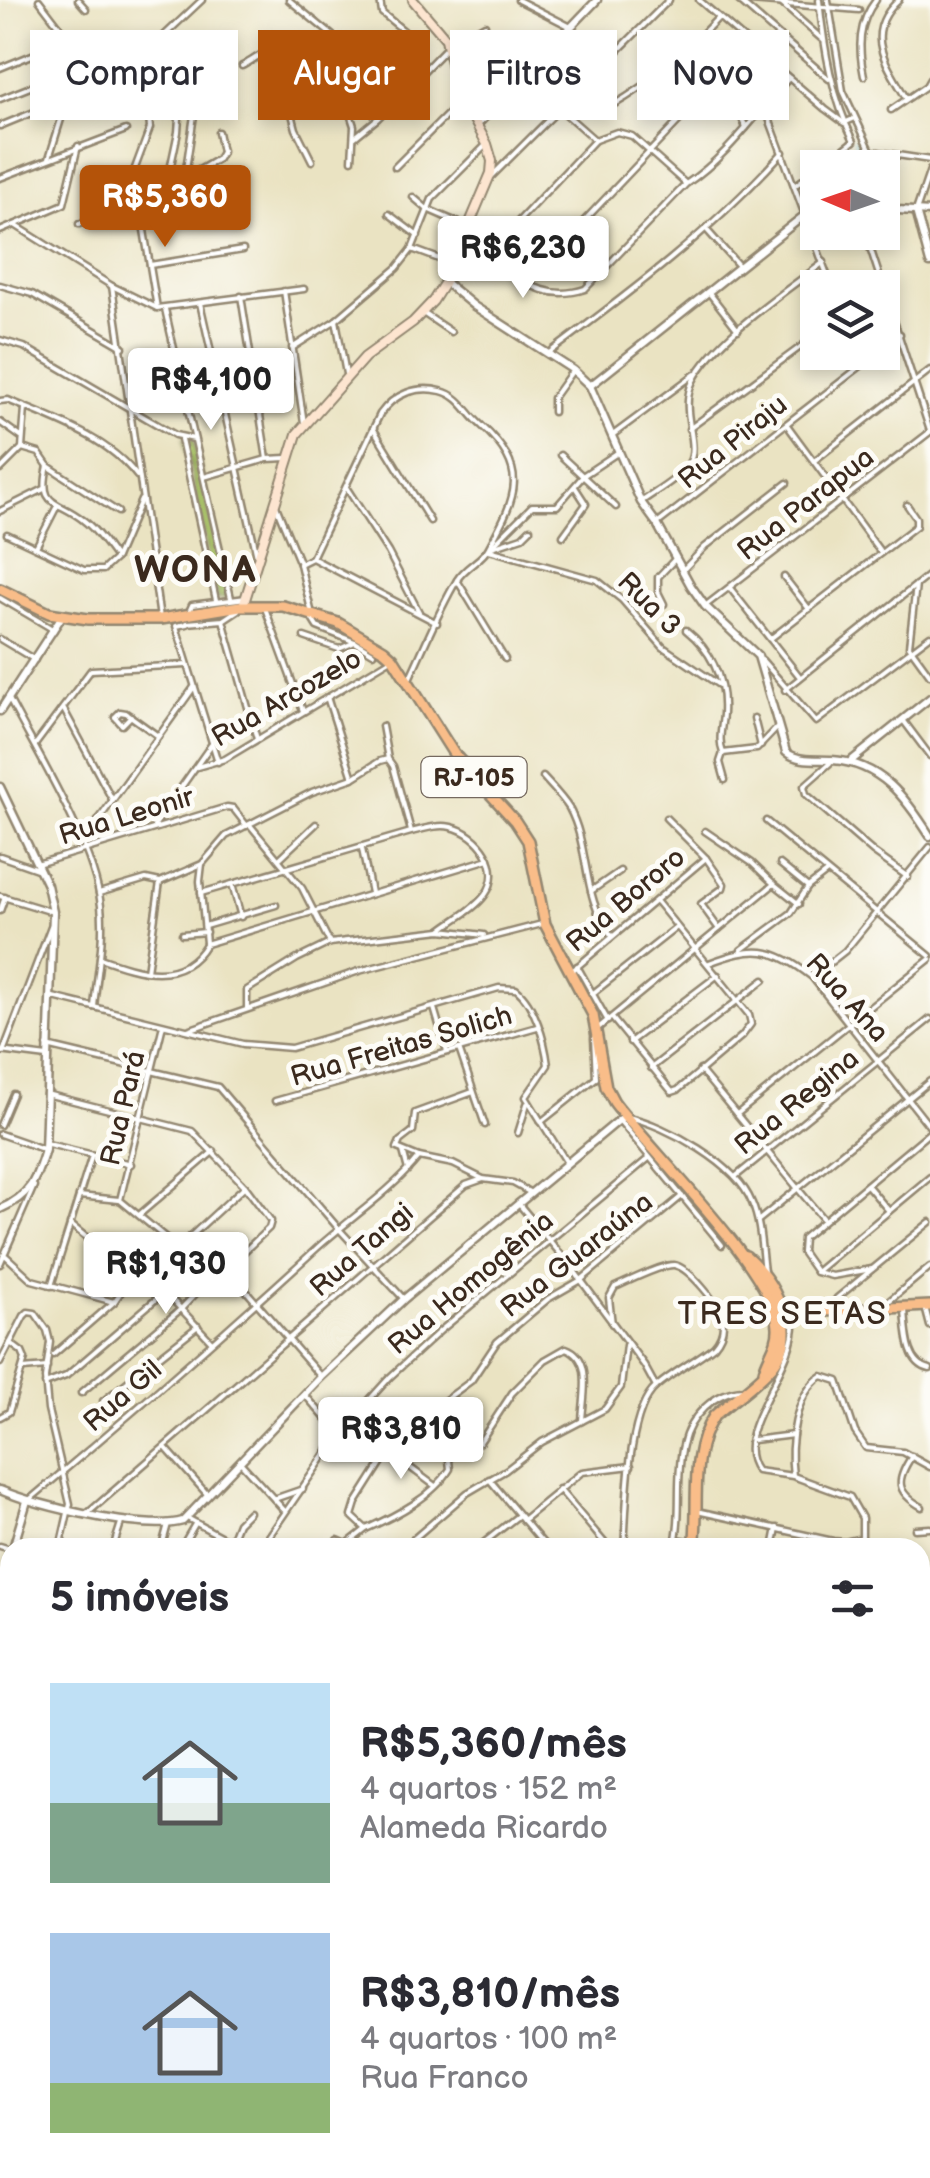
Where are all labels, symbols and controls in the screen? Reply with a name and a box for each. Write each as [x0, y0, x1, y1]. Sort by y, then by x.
chip: Comprar [30, 30, 238, 120]
chip: Alugar [258, 30, 430, 120]
chip: Filtros [450, 30, 617, 120]
chip: Novo [637, 30, 789, 120]
north arrow [800, 150, 900, 250]
map controls [800, 150, 900, 370]
pin: R$5,360 [73, 165, 257, 250]
text: R$5,360 [102, 178, 228, 217]
pin: R$6,230 [431, 216, 615, 301]
text: R$6,230 [460, 229, 586, 268]
button: layers [800, 270, 900, 370]
pin: R$4,100 [119, 348, 303, 433]
text: R$4,100 [150, 361, 272, 400]
street label: Rua Piraju [672, 388, 794, 496]
street label: Rua Parapua [731, 441, 881, 568]
district label: WONA [134, 548, 258, 593]
street label: Rua 3 [610, 565, 688, 643]
street label: Rua Arcozelo [206, 642, 368, 755]
road number: RJ-105 [422, 757, 526, 797]
street label: Rua Leonir [55, 780, 199, 853]
street label: Rua Bororo [560, 841, 692, 959]
street label: Rua Ana [799, 947, 895, 1049]
street label: Rua Freitas Solich [287, 999, 516, 1094]
street label: Rua Regina [728, 1042, 866, 1162]
street label: Rua Pará [94, 1048, 153, 1169]
street label: Rua Guaraúna [494, 1186, 659, 1325]
street label: Rua Tangi [303, 1196, 420, 1304]
street label: Rua Homogênia [382, 1204, 560, 1362]
pin: R$1,930 [74, 1232, 258, 1317]
text: R$1,930 [106, 1245, 226, 1284]
district label: TRES SETAS [678, 1295, 888, 1334]
street label: Rua Gil [77, 1353, 169, 1439]
pin: R$3,810 [309, 1397, 493, 1482]
text: R$3,810 [340, 1410, 462, 1449]
icon: filters [825, 1571, 880, 1626]
text: 5 imóveis [50, 1573, 229, 1624]
text: R$5,360/mês [360, 1719, 627, 1770]
icon: home [130, 1723, 250, 1843]
text: 4 quartos · 152 m² [360, 1770, 617, 1809]
text: Alameda Ricardo [360, 1809, 608, 1848]
text: R$3,810/mês [360, 1969, 620, 2020]
icon: home [130, 1973, 250, 2093]
text: 4 quartos · 100 m² [360, 2020, 617, 2059]
text: Rua Franco [360, 2059, 529, 2098]

